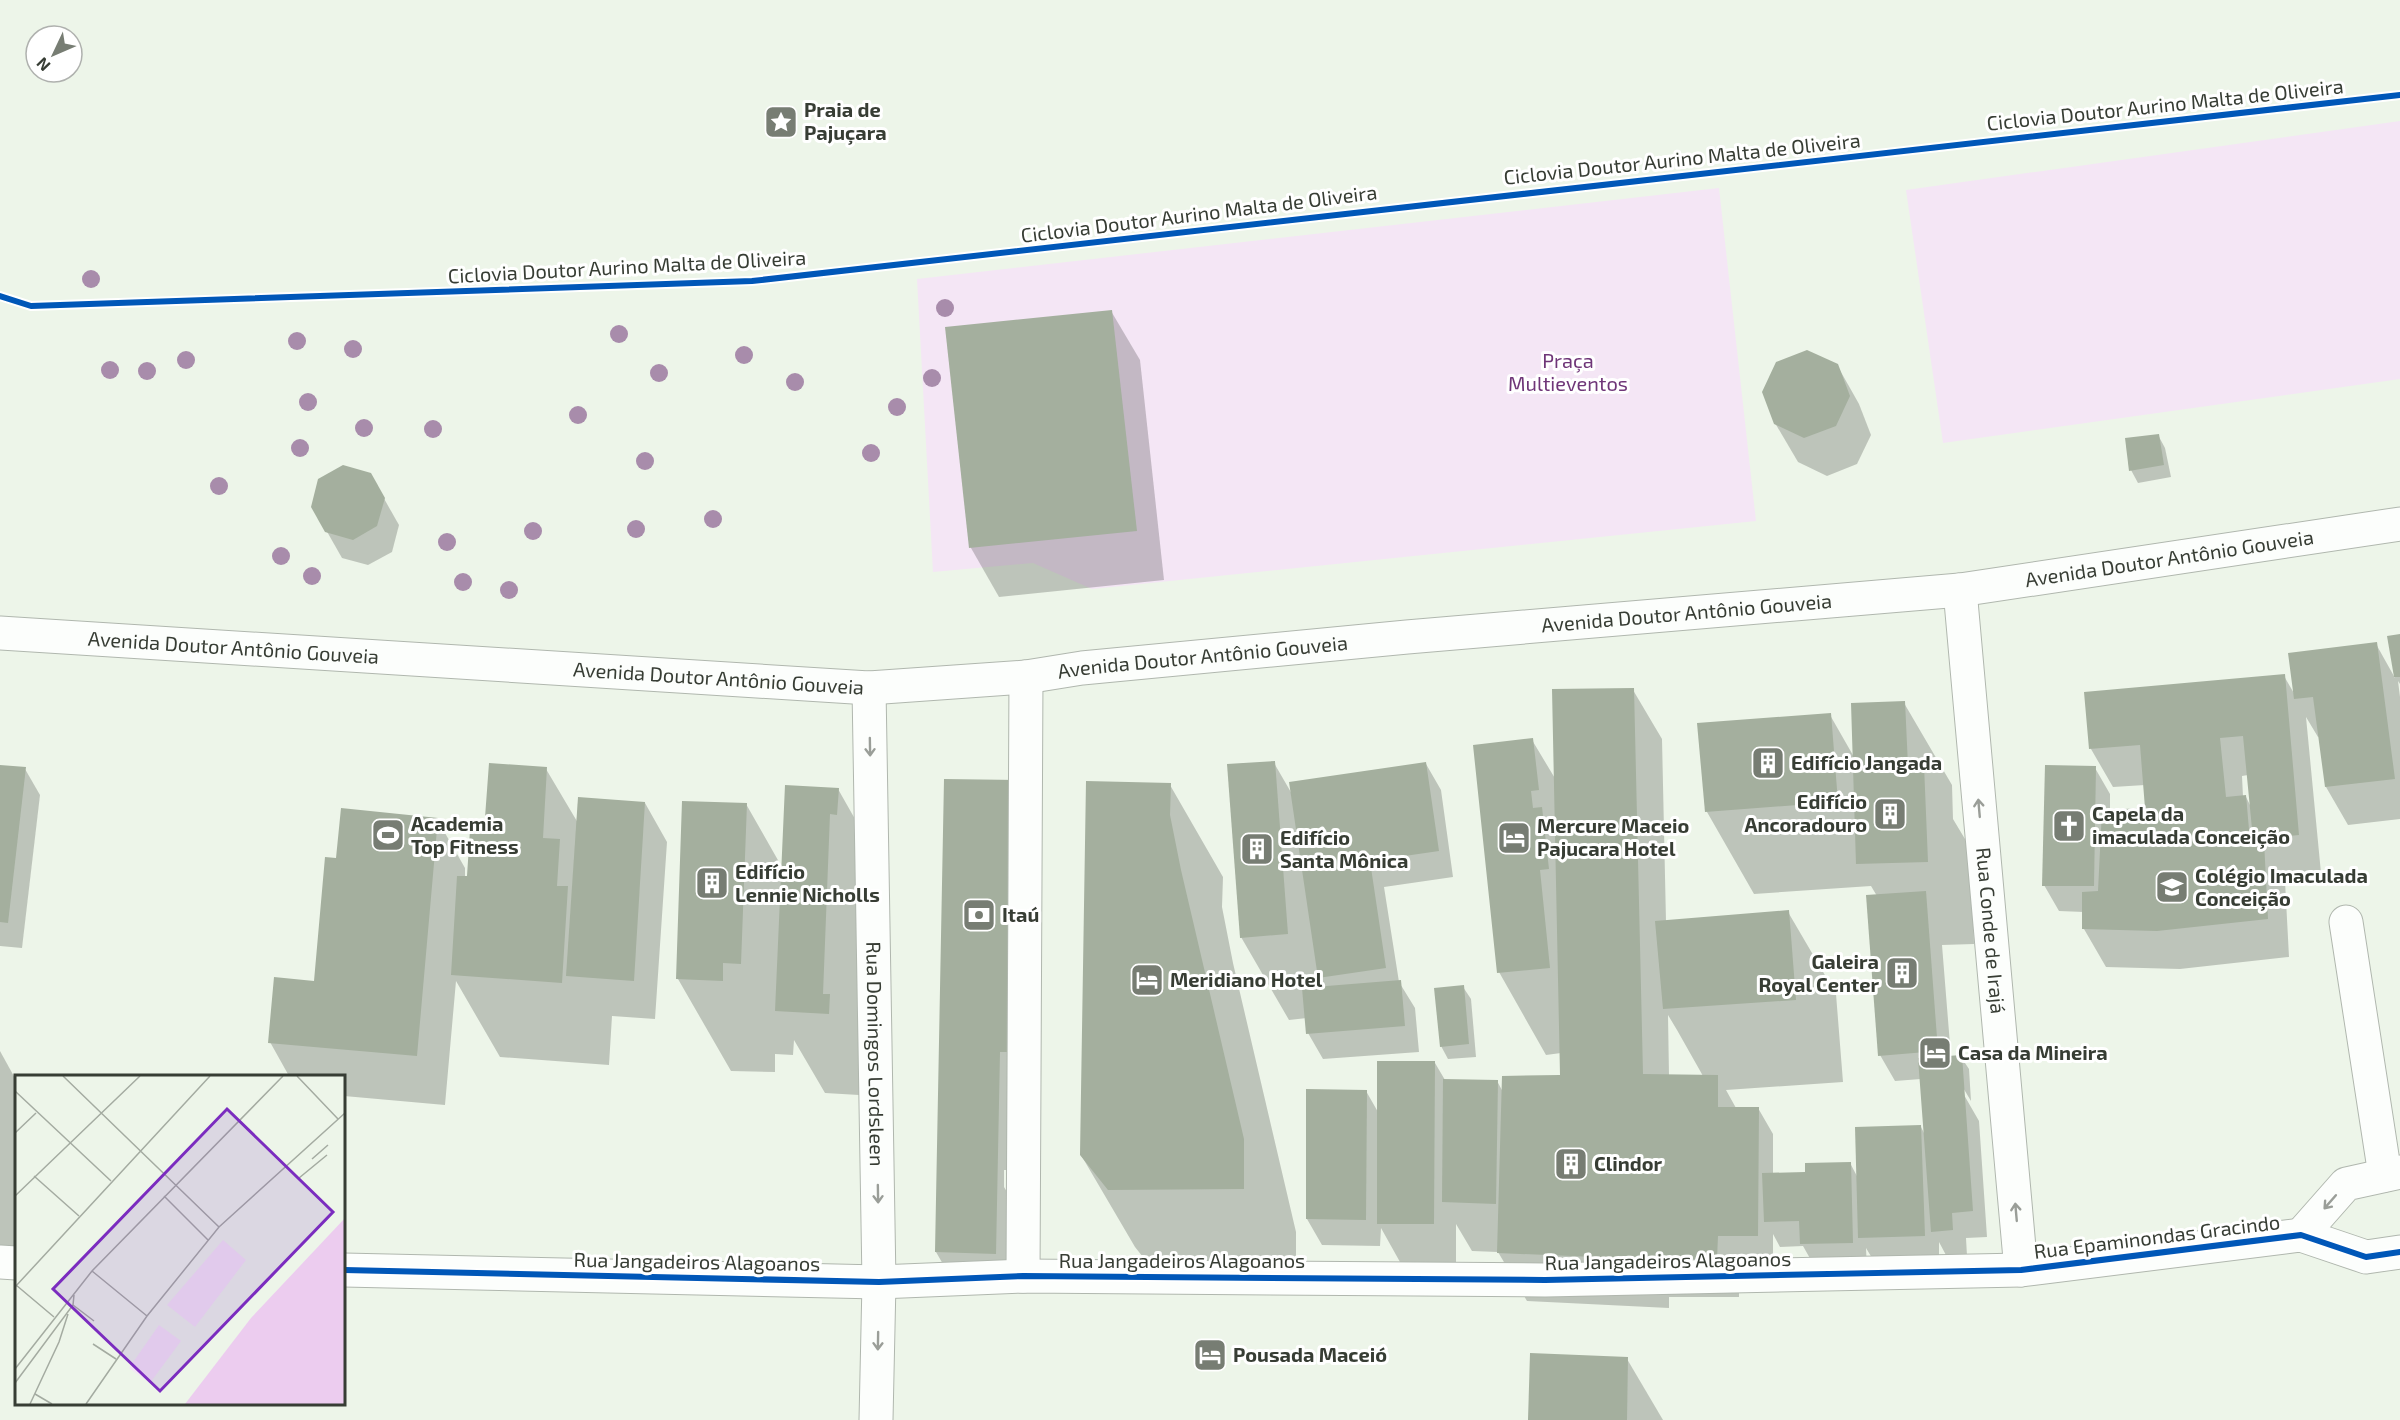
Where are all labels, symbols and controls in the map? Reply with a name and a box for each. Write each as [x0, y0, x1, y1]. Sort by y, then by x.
north arrow [24, 24, 84, 84]
text: N [32, 54, 54, 76]
street label: Ciclovia Doutor Aurino Malta de Oliveira [1985, 73, 2345, 135]
place label: Praia de Pajuçara [804, 97, 887, 145]
place icon: Praia de Pajuçara [763, 104, 799, 140]
street label: Ciclovia Doutor Aurino Malta de Oliveira [1502, 127, 1862, 189]
street label: Ciclovia Doutor Aurino Malta de Oliveira [1019, 179, 1378, 247]
street label: Ciclovia Doutor Aurino Malta de Oliveira [447, 245, 807, 287]
park label: Praça Multieventos [1508, 348, 1628, 395]
street label: Avenida Doutor Antônio Gouveia [2023, 524, 2315, 591]
street label: Avenida Doutor Antônio Gouveia [1540, 588, 1833, 637]
street label: Avenida Doutor Antônio Gouveia [87, 626, 380, 668]
street label: Avenida Doutor Antônio Gouveia [1056, 630, 1349, 683]
street label: Avenida Doutor Antônio Gouveia [572, 656, 865, 699]
one-way arrow [864, 736, 876, 756]
building icon: Edifício Jangada [1750, 745, 1786, 781]
place label: Edifício Jangada [1791, 750, 1942, 774]
place label: Edifício Ancoradouro [1744, 789, 1867, 836]
building icon: Edifício Ancoradouro [1872, 796, 1908, 832]
one-way arrow [1973, 799, 1984, 819]
place label: Capela da imaculada Conceição [2092, 801, 2290, 849]
church icon: Capela da imaculada Conceição [2051, 808, 2087, 844]
place label: Academia Top Fitness [411, 811, 519, 858]
place label: Mercure Maceio Pajucara Hotel [1537, 813, 1689, 860]
sports icon: Academia Top Fitness [370, 817, 406, 853]
hotel icon: Mercure Maceio Pajucara Hotel [1496, 820, 1532, 856]
place label: Edifício Santa Mônica [1280, 825, 1408, 872]
building icon: Edifício Santa Mônica [1239, 831, 1275, 867]
street label: Rua Conde de Irajá [1972, 846, 2011, 1015]
place label: Edifício Lennie Nicholls [735, 859, 880, 906]
place label: Colégio Imaculada Conceição [2195, 863, 2368, 911]
building icon: Edifício Lennie Nicholls [694, 865, 730, 901]
school or university icon: Colégio Imaculada Conceição [2154, 869, 2190, 905]
bank icon: Itaú [961, 897, 997, 933]
place label: Itaú [1002, 902, 1039, 926]
street label: Rua Domingos Lordsleen [862, 941, 890, 1167]
place label: Galeira Royal Center [1758, 949, 1879, 997]
building icon: Galeira Royal Center [1884, 955, 1920, 991]
hotel icon: Meridiano Hotel [1129, 962, 1165, 998]
place label: Meridiano Hotel [1170, 967, 1323, 991]
hotel icon: Casa da Mineira [1917, 1035, 1953, 1071]
place label: Casa da Mineira [1958, 1040, 2108, 1064]
inset map [15, 1075, 345, 1405]
building icon: Clindor [1553, 1146, 1589, 1182]
place label: Clindor [1594, 1151, 1663, 1175]
one-way arrow [872, 1183, 883, 1203]
one-way arrow [2323, 1194, 2337, 1209]
one-way arrow [2010, 1202, 2021, 1222]
street label: Rua Epaminondas Gracindo [2032, 1209, 2281, 1263]
street label: Rua Jangadeiros Alagoanos [1544, 1246, 1791, 1274]
street label: Rua Jangadeiros Alagoanos [574, 1247, 821, 1275]
street label: Rua Jangadeiros Alagoanos [1059, 1248, 1305, 1272]
one-way arrow [872, 1330, 883, 1350]
hotel icon: Pousada Maceió [1192, 1337, 1228, 1373]
place label: Pousada Maceió [1233, 1342, 1387, 1366]

